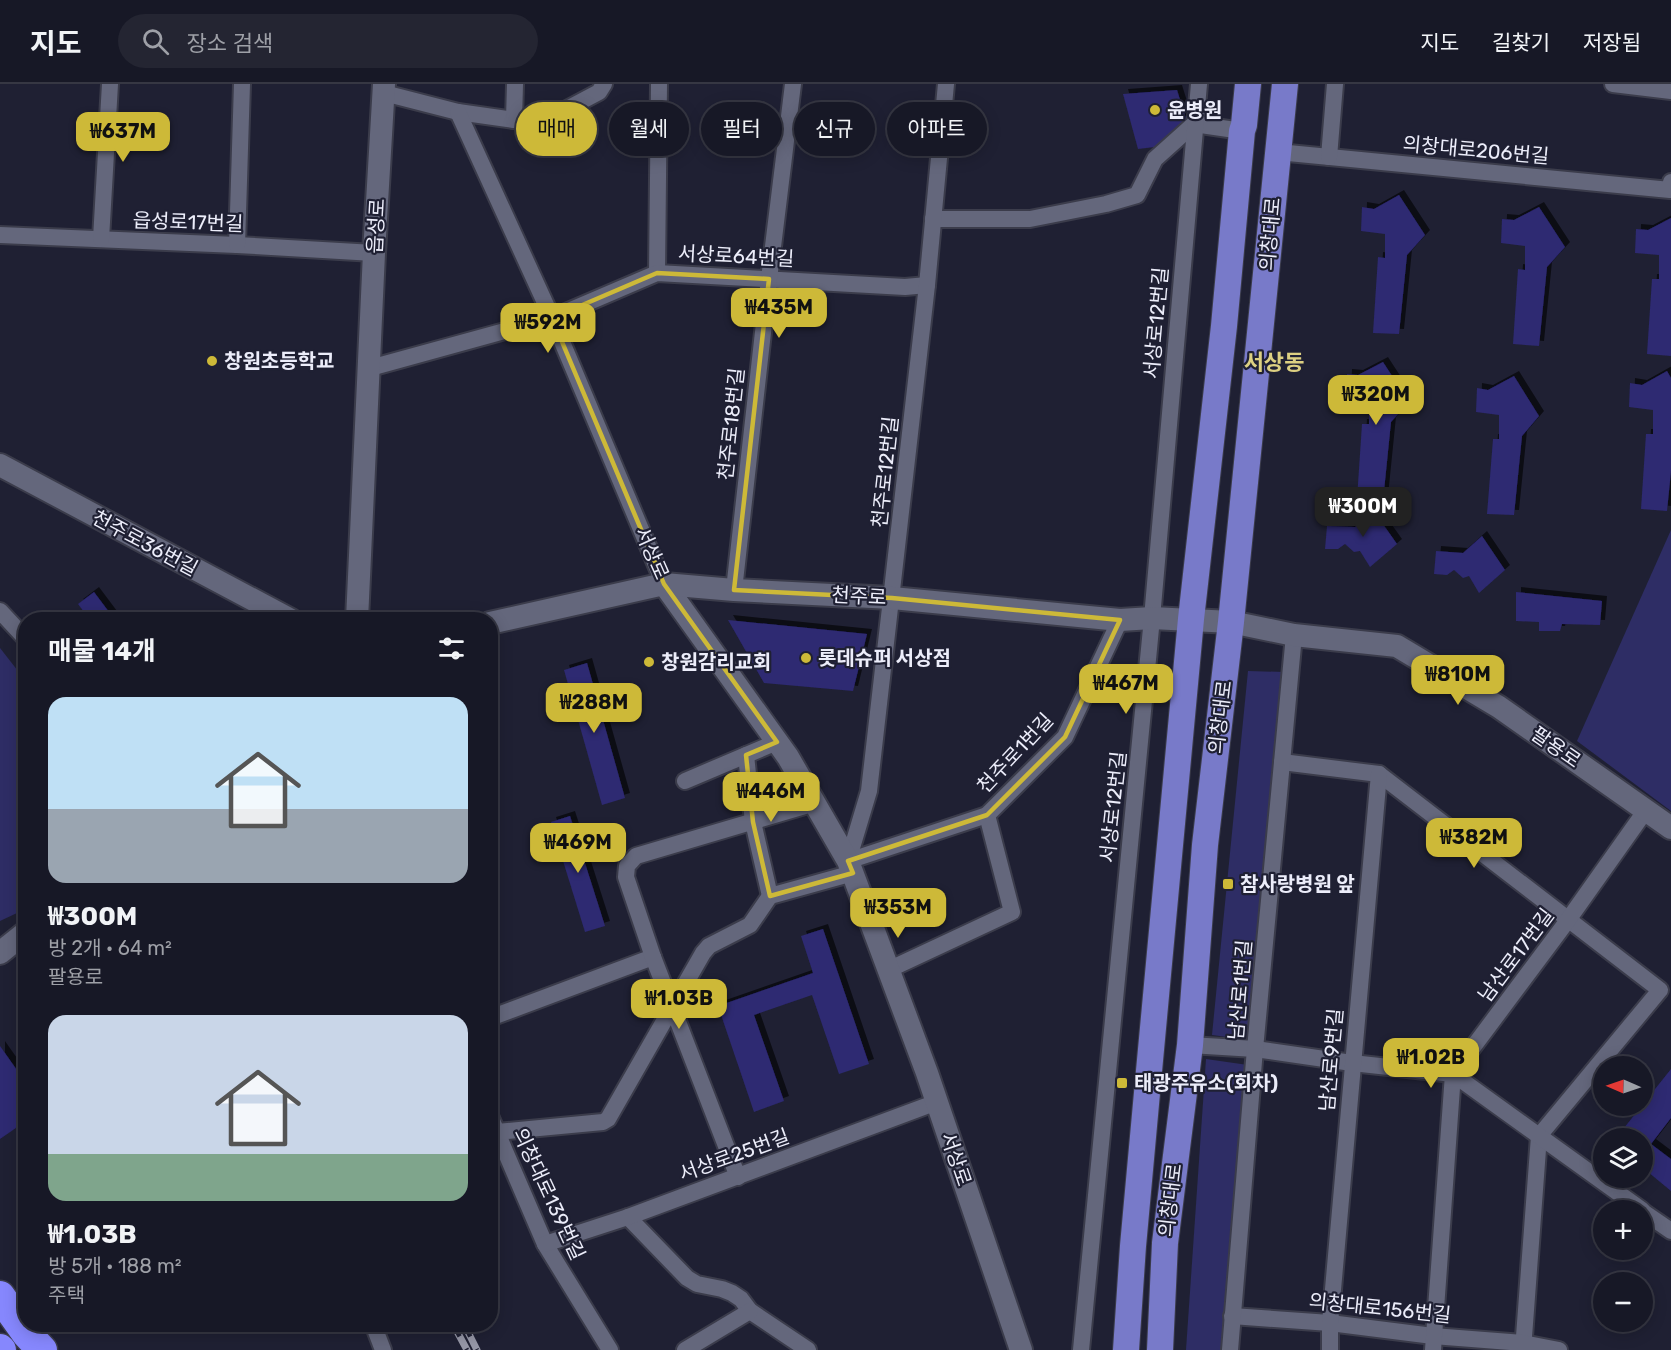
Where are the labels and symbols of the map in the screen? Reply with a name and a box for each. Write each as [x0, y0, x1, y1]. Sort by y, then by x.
place label: 윤병원 [1167, 98, 1222, 122]
marker: 윤병원 [1148, 103, 1162, 117]
pin: ₩637M [81, 112, 165, 163]
street label: 의창대로206번길 [1402, 132, 1550, 168]
street label: 의창대로 [1255, 196, 1285, 272]
street label: 읍성로 [363, 198, 389, 254]
street label: 읍성로17번길 [132, 208, 244, 236]
street label: 서상로64번길 [677, 241, 795, 271]
street label: 서상로12번길 [1139, 266, 1173, 380]
pin: ₩435M [737, 288, 821, 339]
pin: ₩592M [506, 303, 590, 354]
place label: 창원초등학교 [224, 349, 334, 373]
district label: 서상동 [1244, 349, 1304, 376]
marker: 창원초등학교 [205, 354, 219, 368]
street label: 천주로18번길 [713, 366, 749, 482]
pin: ₩320M [1334, 375, 1418, 426]
street label: 천주로12번길 [867, 415, 903, 529]
pin: ₩300M [1321, 487, 1405, 538]
street label: 천주로36번길 [88, 505, 202, 581]
street label: 서상로 [630, 523, 674, 583]
street label: 천주로 [831, 583, 887, 609]
place label: 롯데슈퍼 서상점 [818, 646, 951, 670]
place label: 창원감리교회 [661, 650, 771, 674]
marker: 롯데슈퍼 서상점 [799, 651, 813, 665]
marker: 창원감리교회 [642, 655, 656, 669]
pin: ₩810M [1416, 655, 1500, 706]
pin: ₩467M [1084, 664, 1168, 715]
street label: 의창대로 [1204, 679, 1236, 755]
pin: ₩288M [552, 683, 636, 734]
street label: 천주로1번길 [972, 708, 1058, 798]
street label: 팔용로 [1527, 721, 1585, 773]
street label: 서상로12번길 [1095, 750, 1131, 864]
pin: ₩446M [729, 772, 813, 823]
pin: ₩382M [1432, 818, 1516, 869]
pin: ₩469M [536, 823, 620, 874]
place label: 참사랑병원 앞 [1240, 872, 1355, 896]
marker: 참사랑병원 앞 [1221, 877, 1235, 891]
pin: ₩353M [856, 888, 940, 939]
street label: 남산로17번길 [1473, 904, 1559, 1006]
street label: 남산로1번길 [1224, 939, 1256, 1041]
pin: ₩1.03B [630, 979, 728, 1030]
street label: 남산로9번길 [1315, 1007, 1347, 1113]
pin: ₩1.02B [1382, 1038, 1480, 1089]
north arrow [1593, 1056, 1653, 1116]
place label: 태광주유소(회차) [1134, 1071, 1278, 1095]
marker: 태광주유소(회차) [1115, 1076, 1129, 1090]
street label: 의창대로139번길 [508, 1124, 590, 1264]
street label: 서상로25번길 [676, 1124, 792, 1186]
street label: 서상로 [936, 1129, 976, 1189]
street label: 의창대로 [1154, 1162, 1186, 1238]
street label: 의창대로156번길 [1308, 1289, 1452, 1327]

